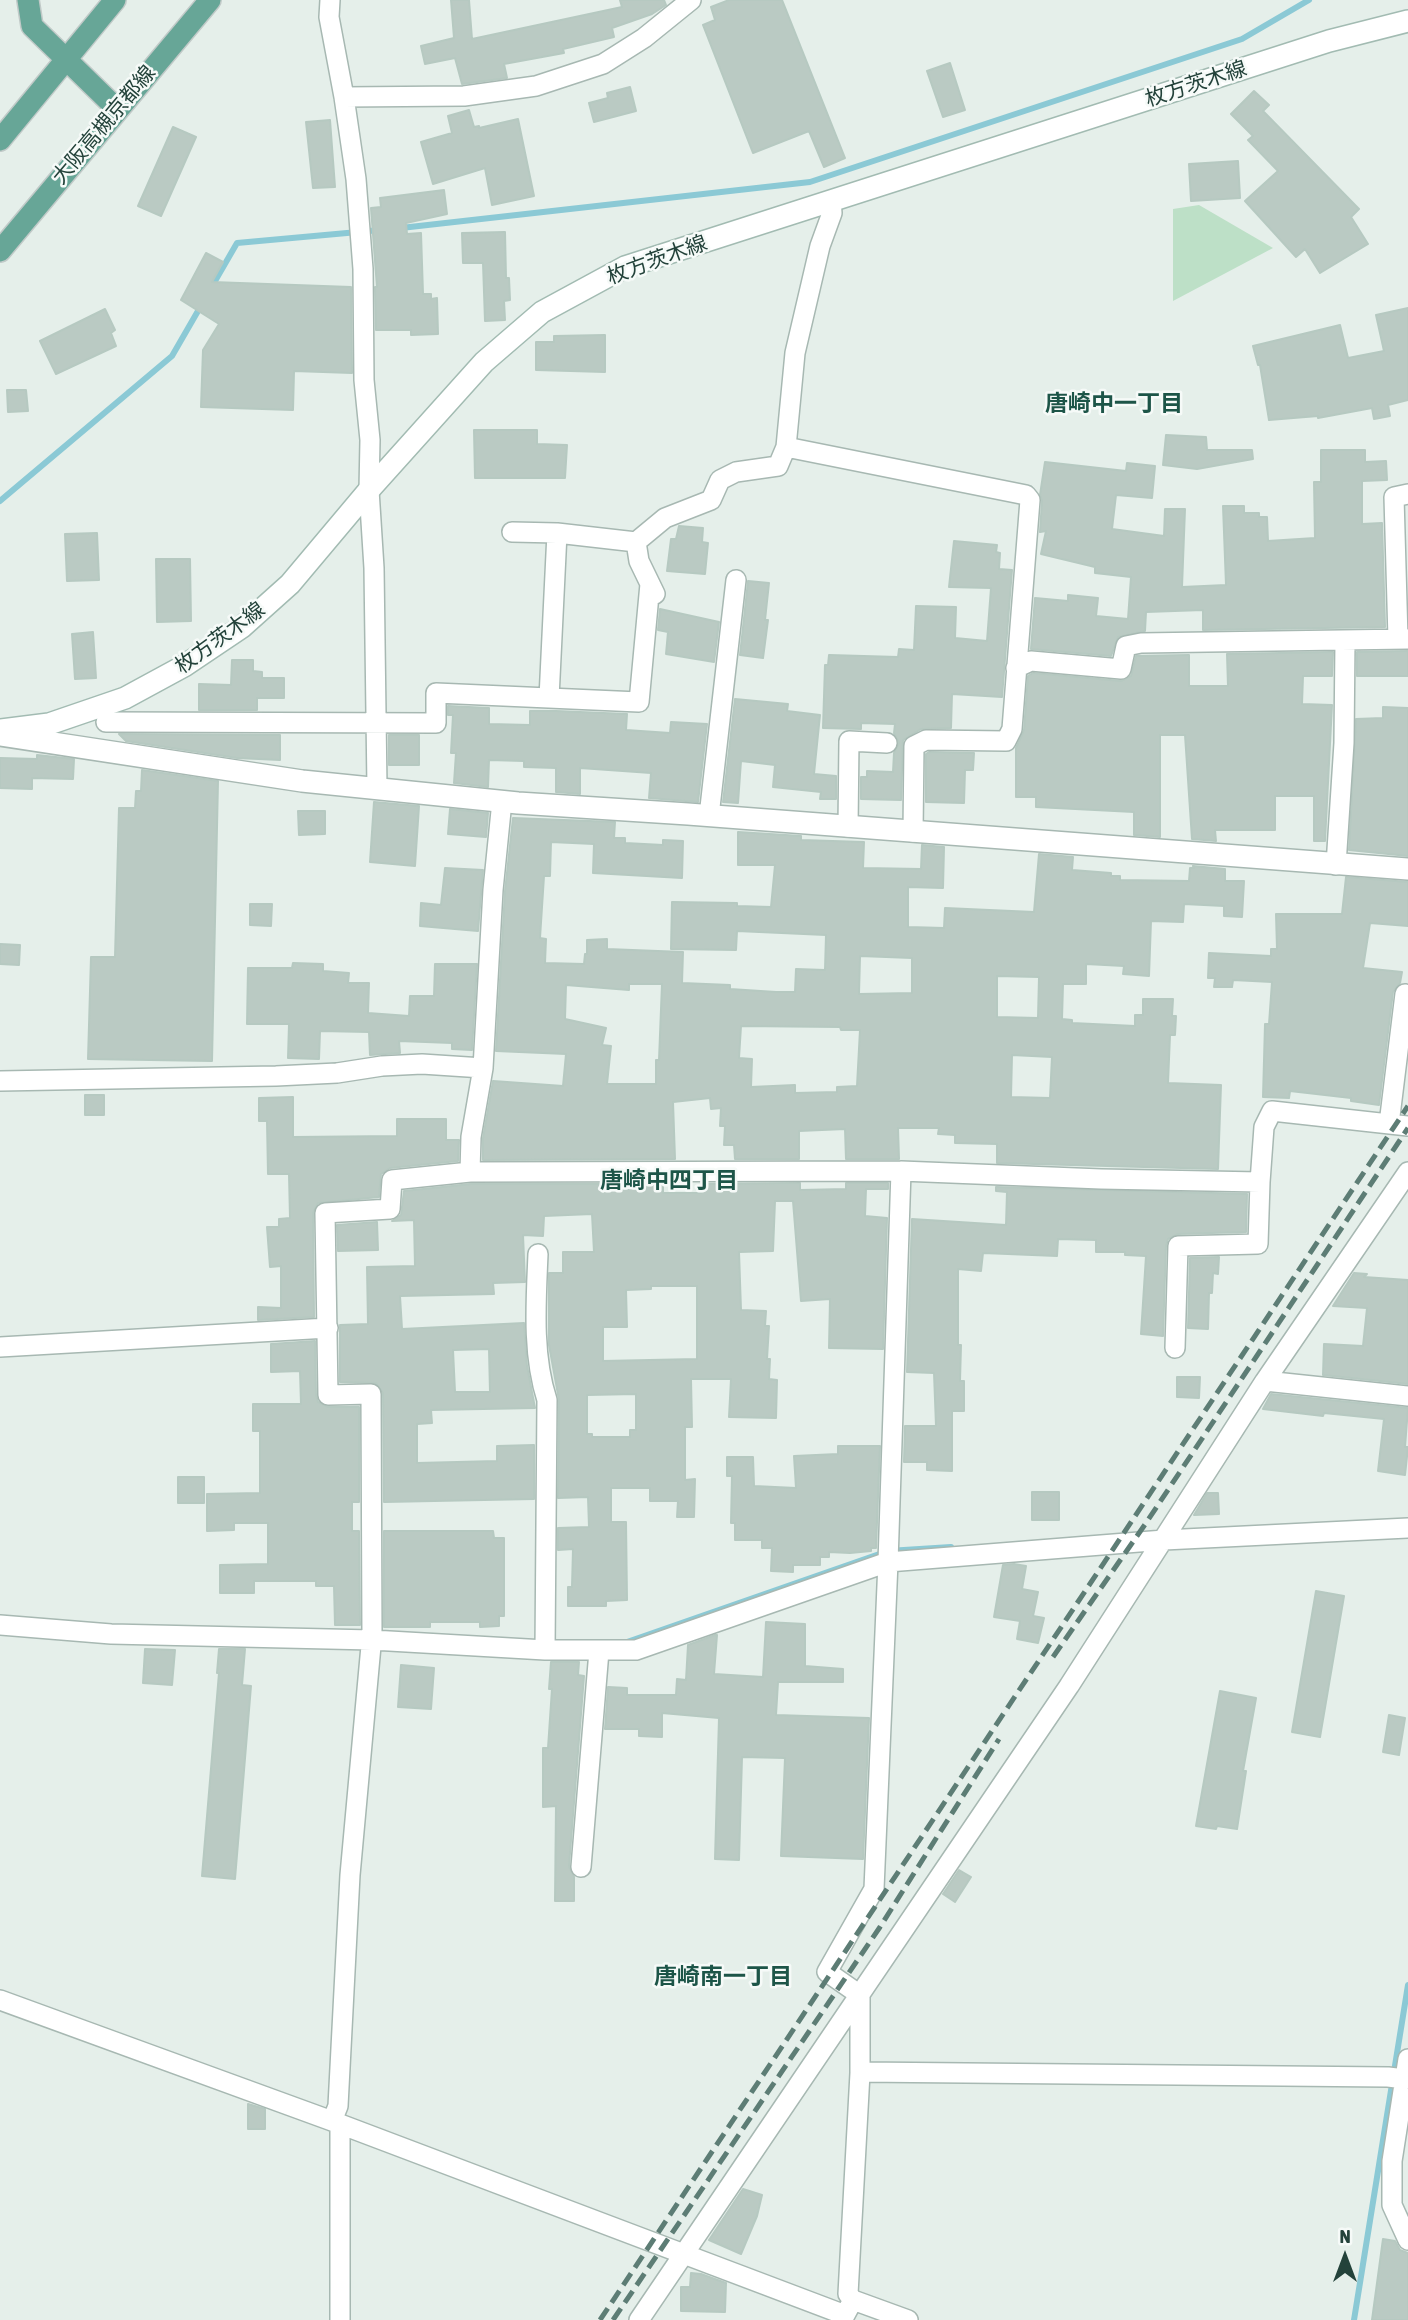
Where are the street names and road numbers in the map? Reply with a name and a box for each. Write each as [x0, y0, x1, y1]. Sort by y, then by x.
street label: 枚方茨木線 [1142, 56, 1250, 112]
street label: 大阪高槻京都線 [47, 61, 161, 189]
street label: 枚方茨木線 [603, 230, 711, 290]
street label: 枚方茨木線 [170, 597, 270, 679]

